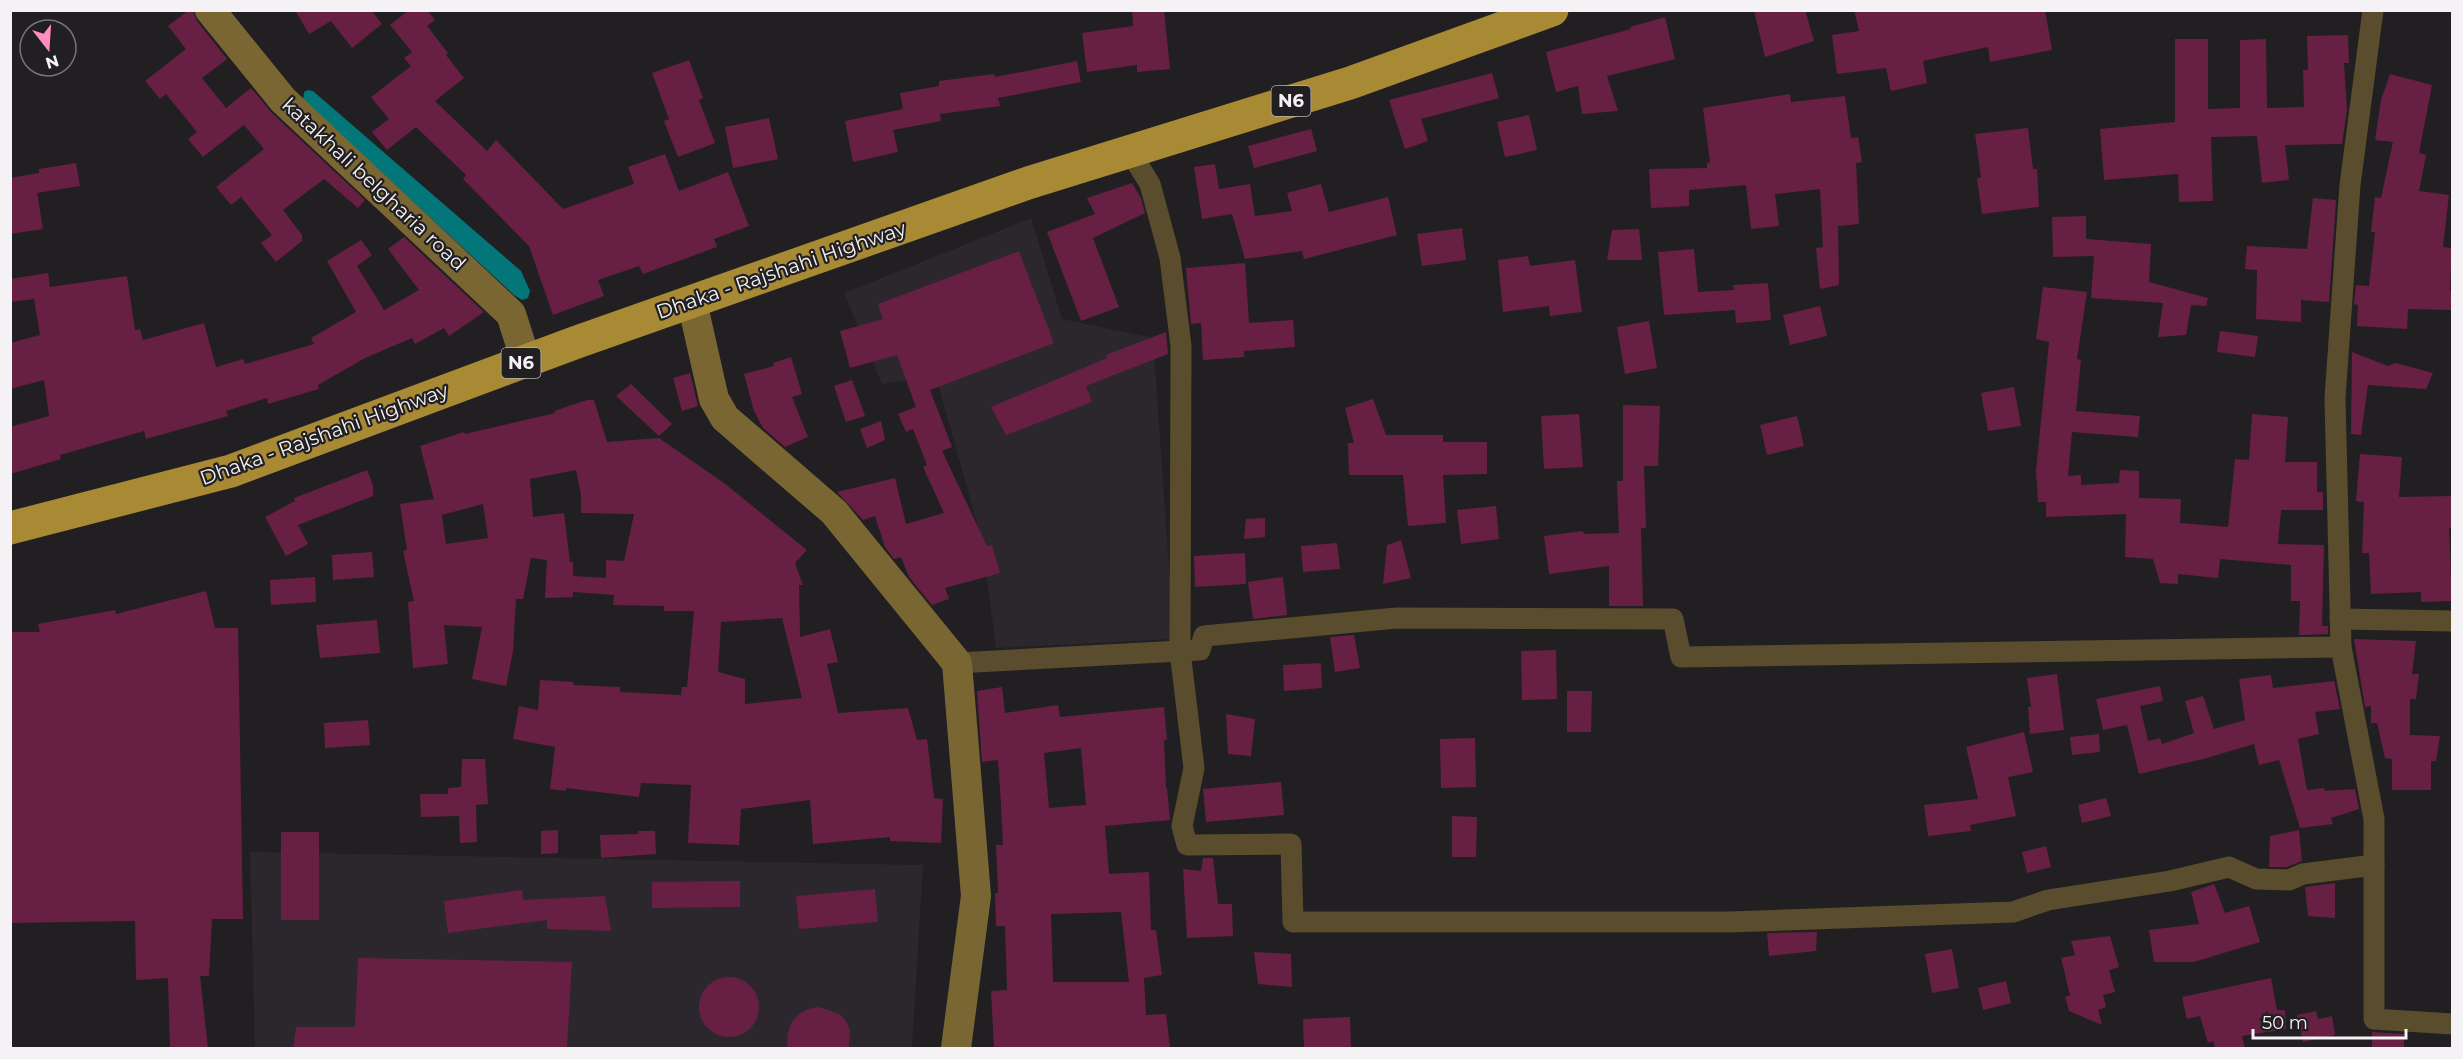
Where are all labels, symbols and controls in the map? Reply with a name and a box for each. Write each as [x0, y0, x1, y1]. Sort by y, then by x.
north arrow [18, 18, 78, 78]
text: N [43, 51, 61, 73]
road number: N6 [1272, 86, 1310, 116]
street label: katakhali belgharia road [277, 93, 471, 275]
street label: Dhaka - Rajshahi Highway [653, 216, 909, 324]
road number: N6 [502, 348, 540, 378]
street label: Dhaka - Rajshahi Highway [197, 378, 452, 490]
scale bar [2253, 1002, 2406, 1040]
text: 50 m [2262, 1012, 2308, 1034]

